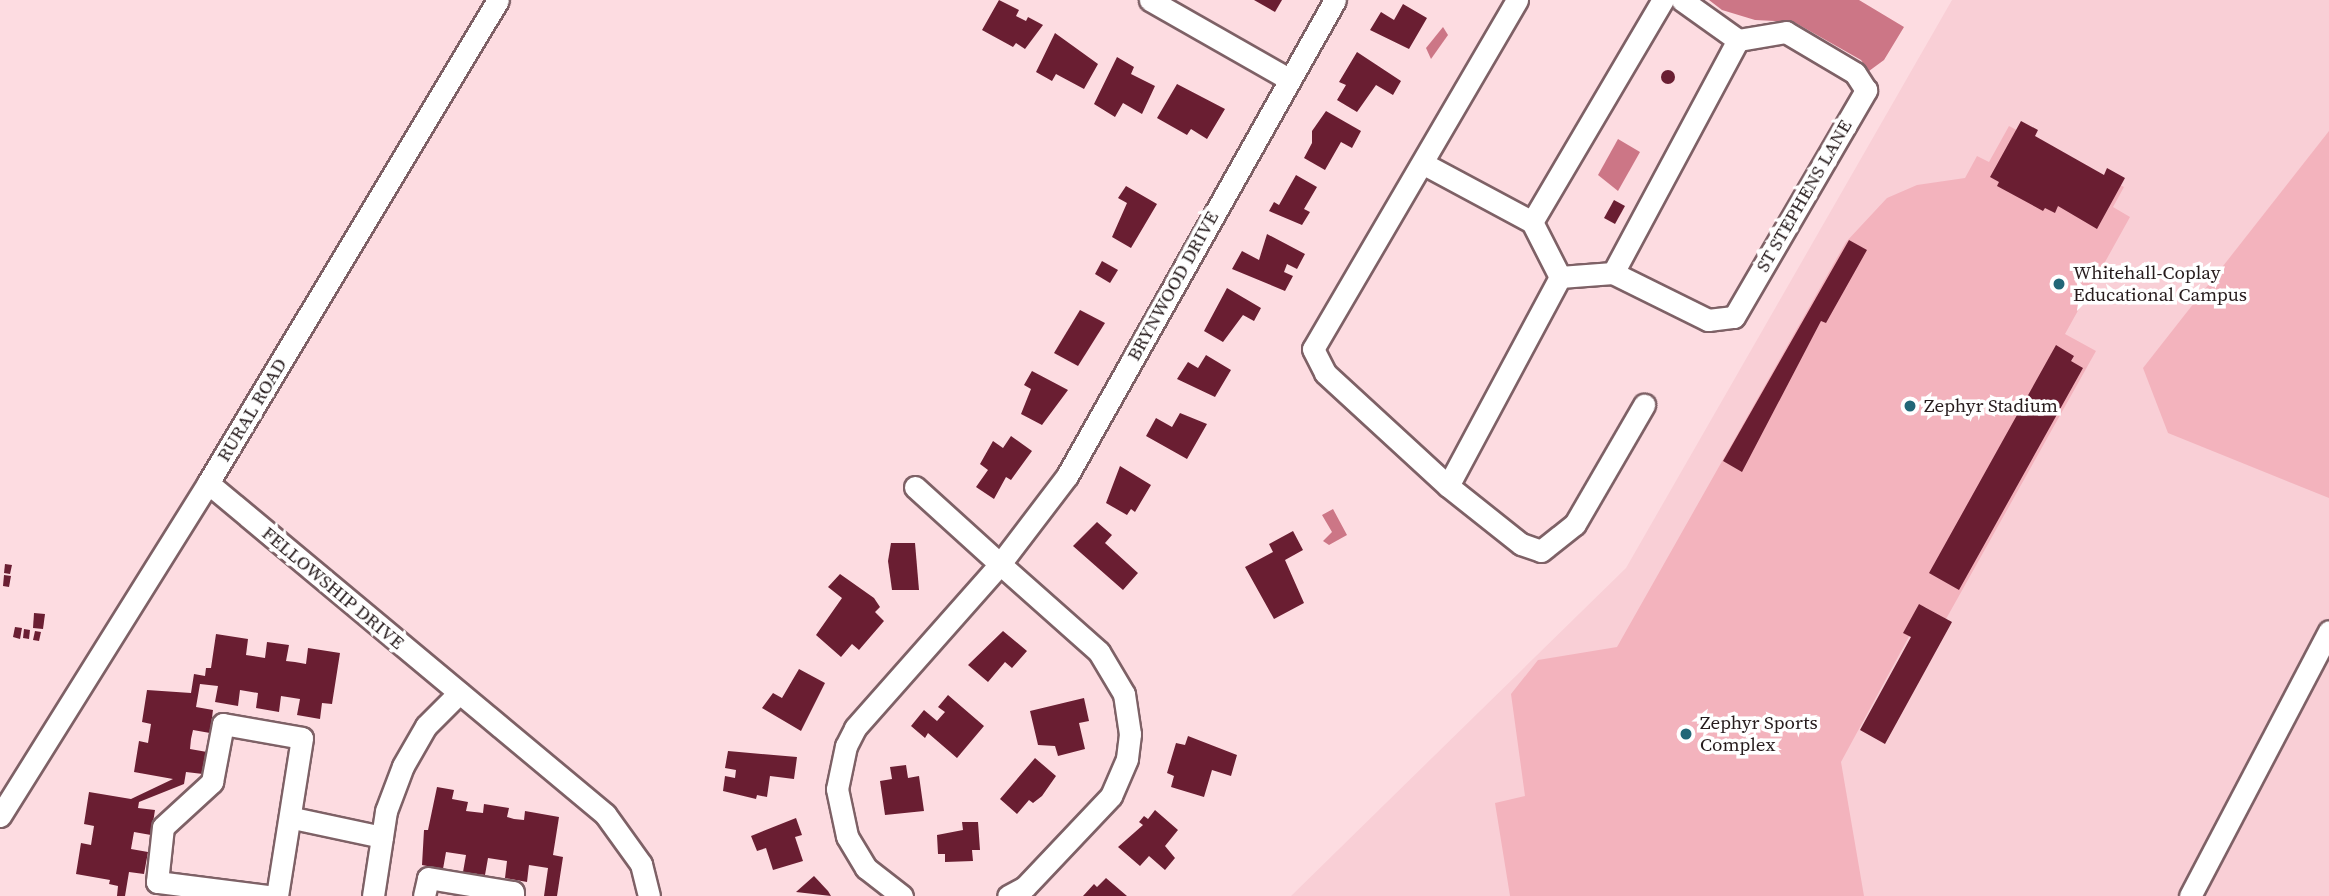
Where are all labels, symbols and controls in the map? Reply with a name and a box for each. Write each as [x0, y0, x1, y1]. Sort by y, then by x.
street label: ST STEPHENS LANE [1751, 116, 1857, 276]
street label: BRYNWOOD DRIVE [1122, 207, 1224, 365]
place label: Whitehall-Coplay Educational Campus [2073, 262, 2247, 306]
marker: Whitehall-Coplay Educational Campus [2051, 276, 2067, 292]
street label: RURAL ROAD [212, 354, 292, 466]
place label: Zephyr Stadium [1924, 395, 2058, 417]
marker: Zephyr Stadium [1902, 398, 1918, 414]
street label: FELLOWSHIP DRIVE [257, 522, 409, 654]
place label: Zephyr Sports Complex [1700, 712, 1818, 756]
marker: Zephyr Sports Complex [1678, 726, 1694, 742]

